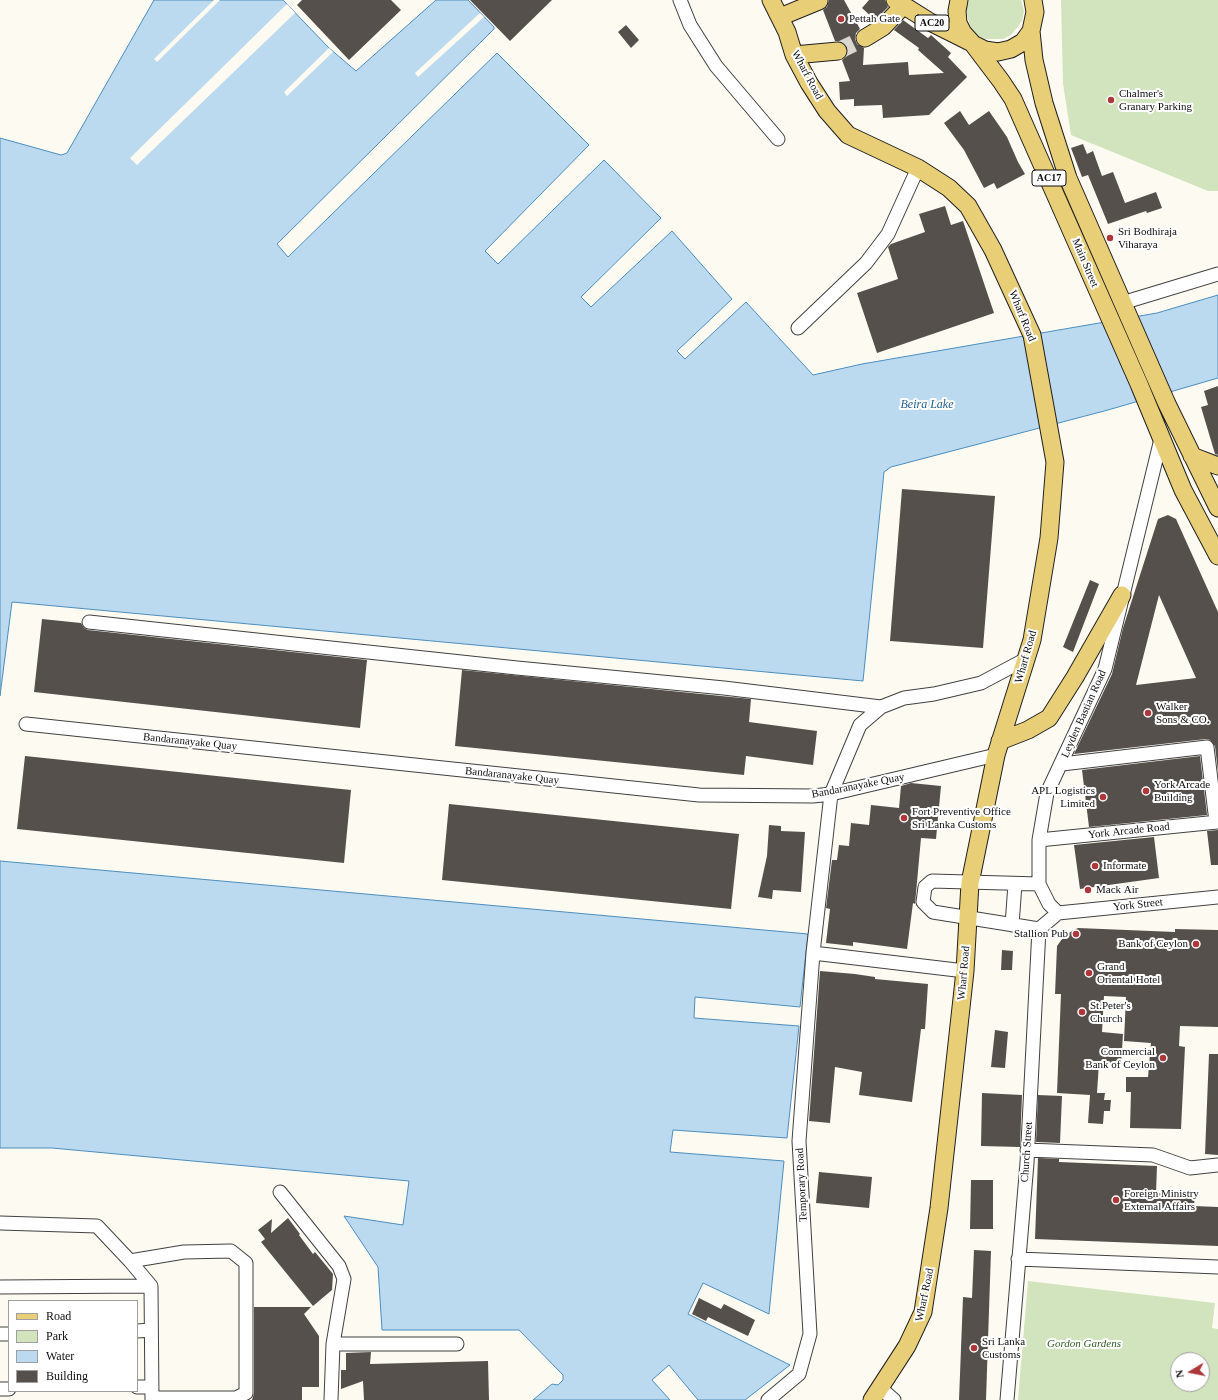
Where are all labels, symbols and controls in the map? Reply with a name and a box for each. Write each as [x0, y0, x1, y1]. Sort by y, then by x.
place label: Pettah Gate [849, 12, 900, 26]
marker: Pettah Gate [836, 14, 846, 24]
road number: AC20 [915, 15, 949, 31]
street label: Wharf Road [788, 48, 826, 102]
place label: Chalmer's Granary Parking [1119, 87, 1192, 113]
marker: Chalmer's Granary Parking [1106, 95, 1116, 105]
road number: AC17 [1032, 170, 1066, 186]
place label: Sri Bodhiraja Viharaya [1118, 225, 1177, 251]
marker: Sri Bodhiraja Viharaya [1105, 233, 1115, 243]
street label: Main Street [1069, 237, 1101, 289]
street label: Wharf Road [1006, 288, 1038, 344]
water label: Beira Lake [901, 398, 953, 412]
street label: Wharf Road [1012, 629, 1040, 685]
street label: Leyden Bastian Road [1059, 668, 1109, 760]
place label: Walker Sons & CO. [1156, 700, 1209, 726]
marker: Walker Sons & CO. [1143, 708, 1153, 718]
street label: Bandaranayake Quay [142, 731, 238, 753]
street label: Bandaranayake Quay [464, 765, 560, 787]
street label: Bandaranayake Quay [810, 771, 906, 801]
place label: York Arcade Building [1154, 778, 1210, 804]
place label: APL Logistics Limited [1031, 784, 1095, 810]
marker: York Arcade Building [1141, 786, 1151, 796]
marker: APL Logistics Limited [1098, 792, 1108, 802]
place label: Fort Preventive Office Sri Lanka Customs [912, 805, 1011, 831]
marker: Fort Preventive Office Sri Lanka Customs [899, 813, 909, 823]
street label: York Arcade Road [1088, 820, 1170, 842]
place label: Informate [1103, 859, 1146, 873]
marker: Informate [1090, 861, 1100, 871]
place label: Mack Air [1096, 883, 1138, 897]
marker: Mack Air [1083, 885, 1093, 895]
street label: York Street [1112, 896, 1164, 914]
place label: Stallion Pub [1014, 927, 1068, 941]
marker: Stallion Pub [1071, 929, 1081, 939]
place label: Bank of Ceylon [1118, 937, 1188, 951]
marker: Bank of Ceylon [1191, 939, 1201, 949]
street label: Wharf Road [955, 945, 973, 1001]
place label: Grand Oriental Hotel [1097, 960, 1160, 986]
marker: Grand Oriental Hotel [1084, 968, 1094, 978]
place label: St.Peter's Church [1090, 999, 1131, 1025]
marker: St.Peter's Church [1077, 1007, 1087, 1017]
place label: Commercial Bank of Ceylon [1085, 1045, 1155, 1071]
marker: Commercial Bank of Ceylon [1158, 1053, 1168, 1063]
street label: Church Street [1018, 1121, 1036, 1183]
street label: Temporary Road [793, 1148, 811, 1222]
place label: Foreign Ministry External Affairs [1124, 1187, 1199, 1213]
marker: Foreign Ministry External Affairs [1111, 1195, 1121, 1205]
street label: Wharf Road [913, 1267, 937, 1323]
legend [8, 1300, 138, 1392]
text: Road [46, 1309, 71, 1323]
text: Park [46, 1329, 68, 1343]
place label: Sri Lanka Customs [982, 1335, 1025, 1361]
park label: Gordon Gardens [1047, 1337, 1121, 1351]
marker: Sri Lanka Customs [969, 1343, 979, 1353]
text: Water [46, 1349, 74, 1363]
north arrow [1170, 1352, 1210, 1392]
text: Building [46, 1369, 88, 1383]
text: N [1173, 1369, 1186, 1379]

